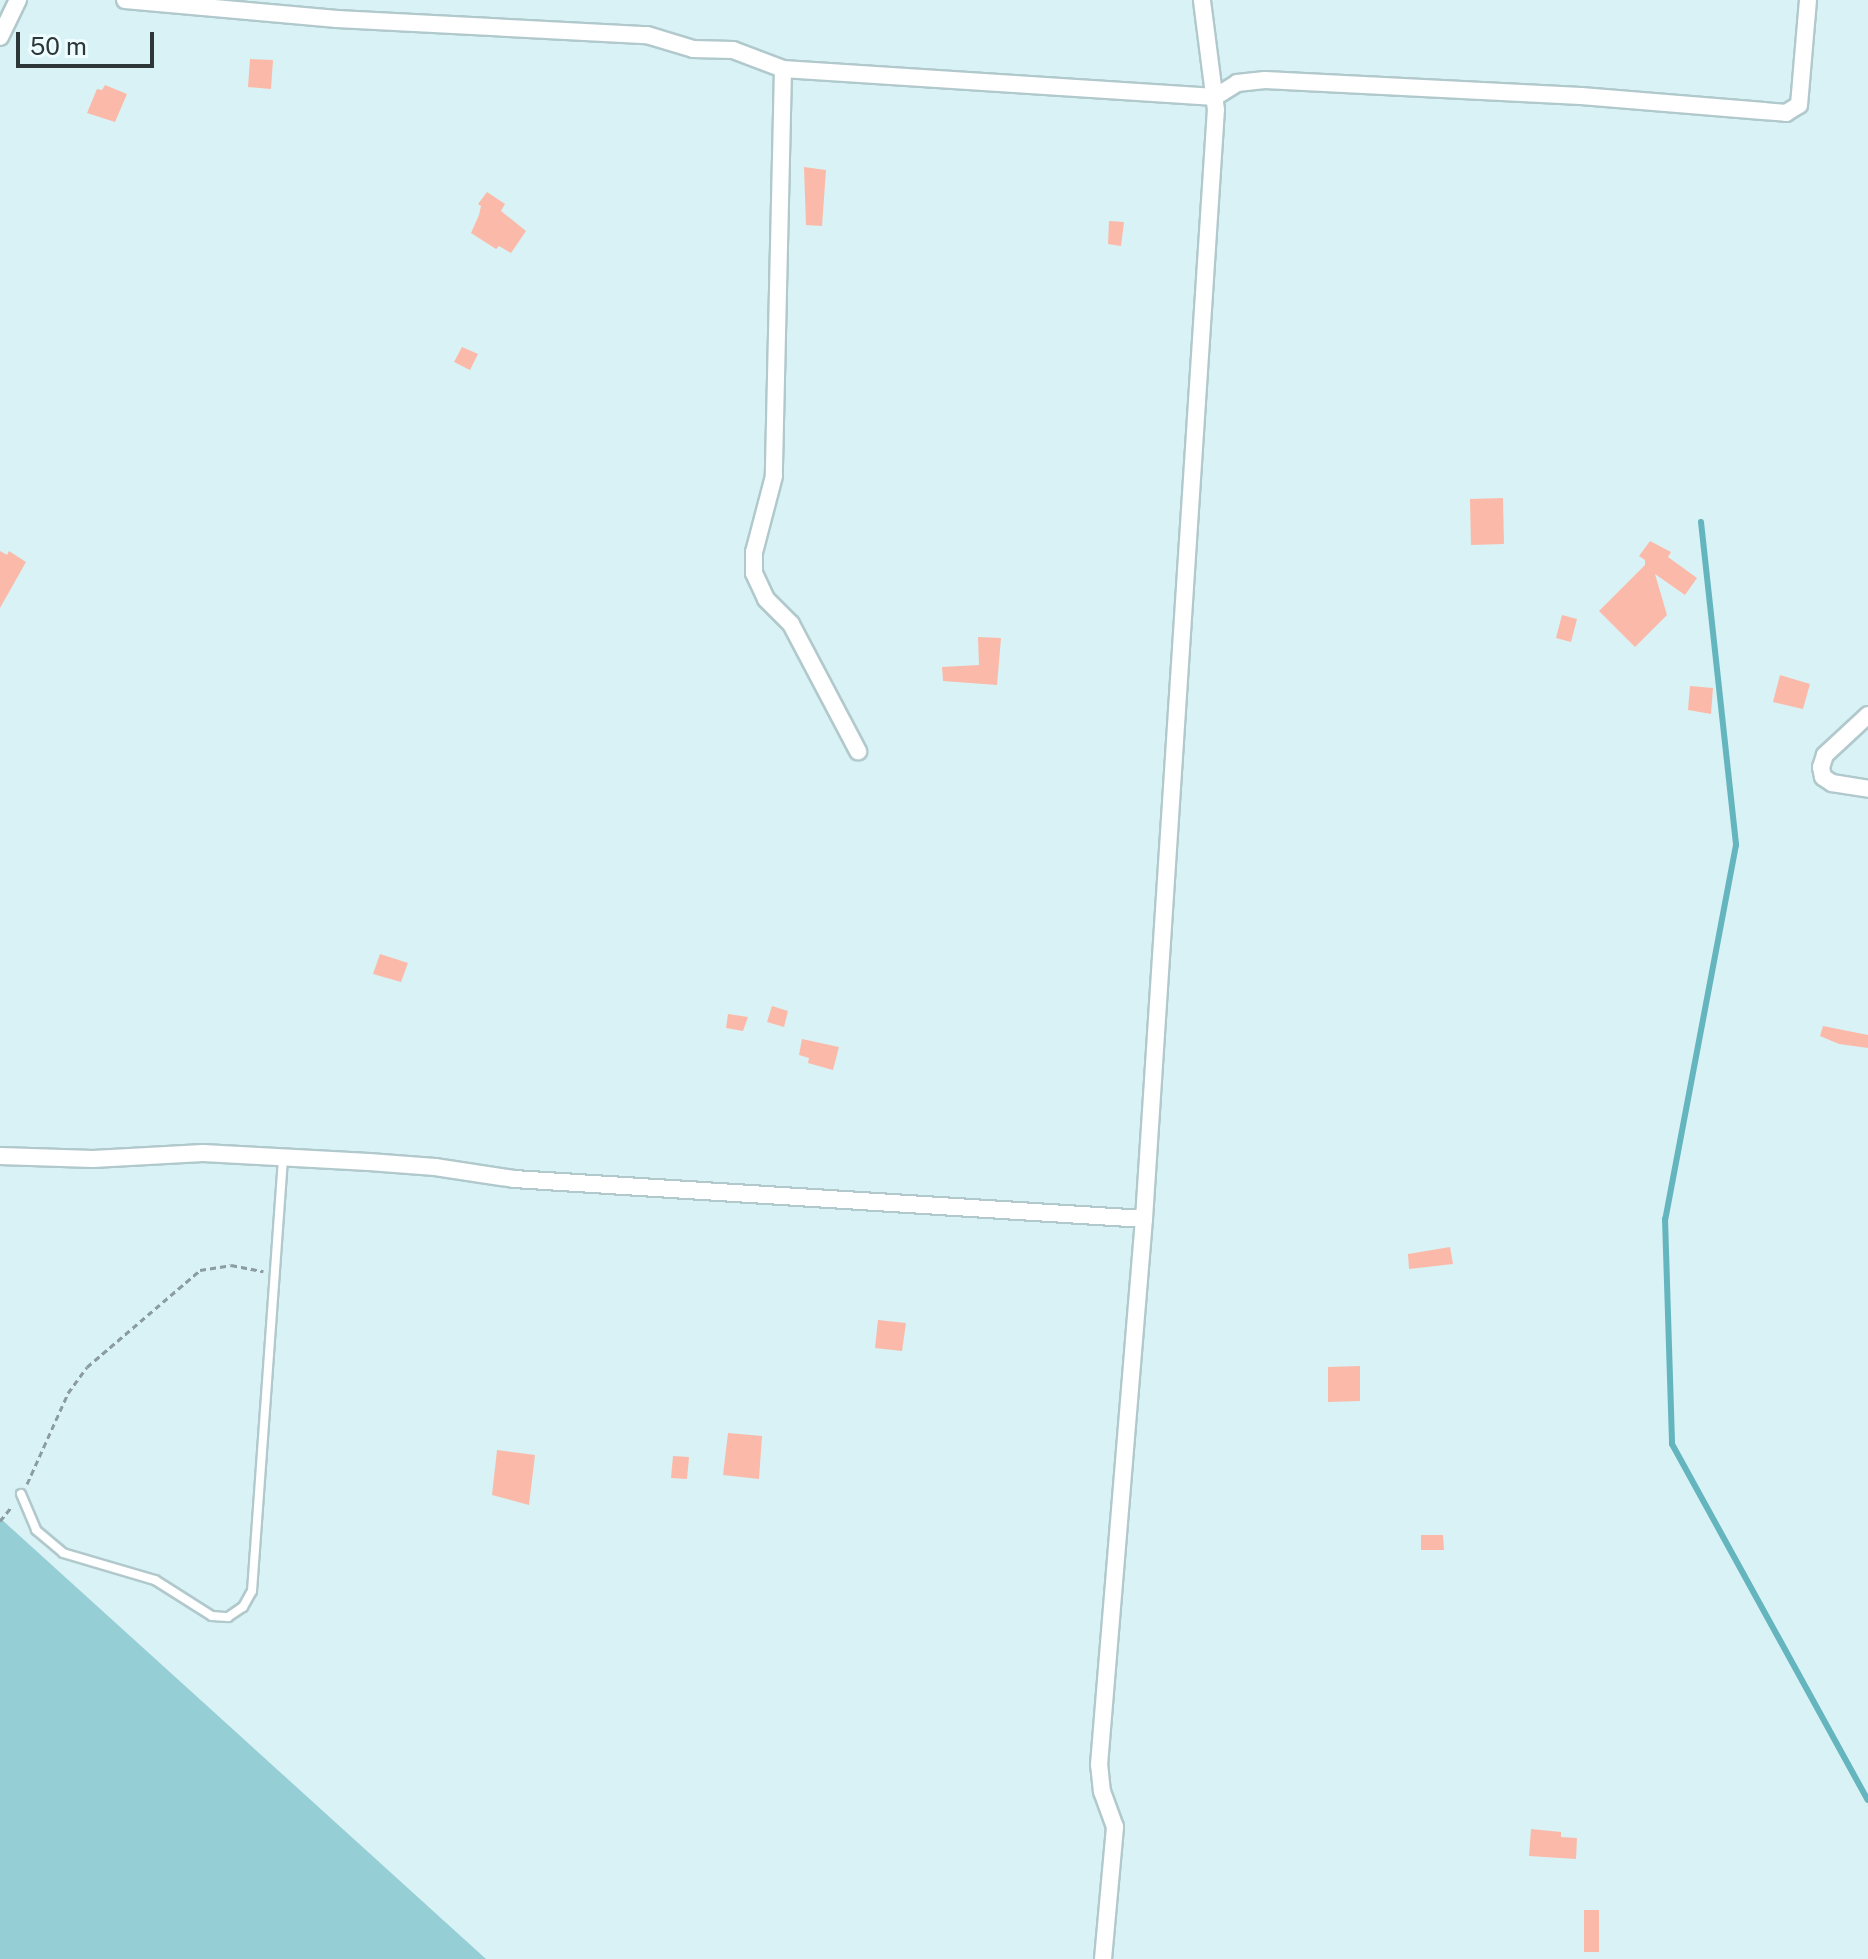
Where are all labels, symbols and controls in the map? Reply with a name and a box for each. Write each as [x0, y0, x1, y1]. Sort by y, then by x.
scale bar [20, 16, 158, 66]
text: 50 m [30, 32, 87, 60]

